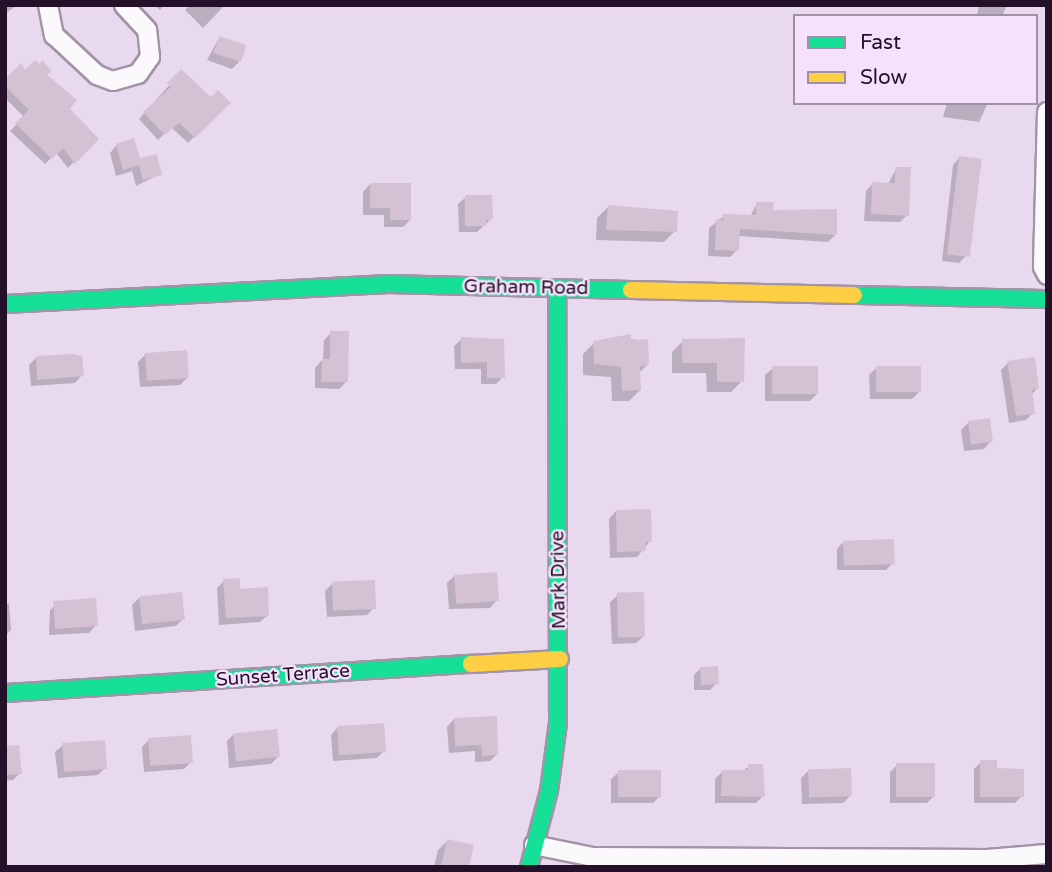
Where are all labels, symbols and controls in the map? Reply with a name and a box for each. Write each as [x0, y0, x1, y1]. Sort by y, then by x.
legend [793, 14, 1038, 105]
text: Fast [860, 30, 901, 55]
text: Slow [860, 65, 907, 90]
street label: Graham Road [463, 276, 589, 300]
street label: Mark Drive [547, 531, 571, 629]
street label: Sunset Terrace [215, 660, 351, 692]

